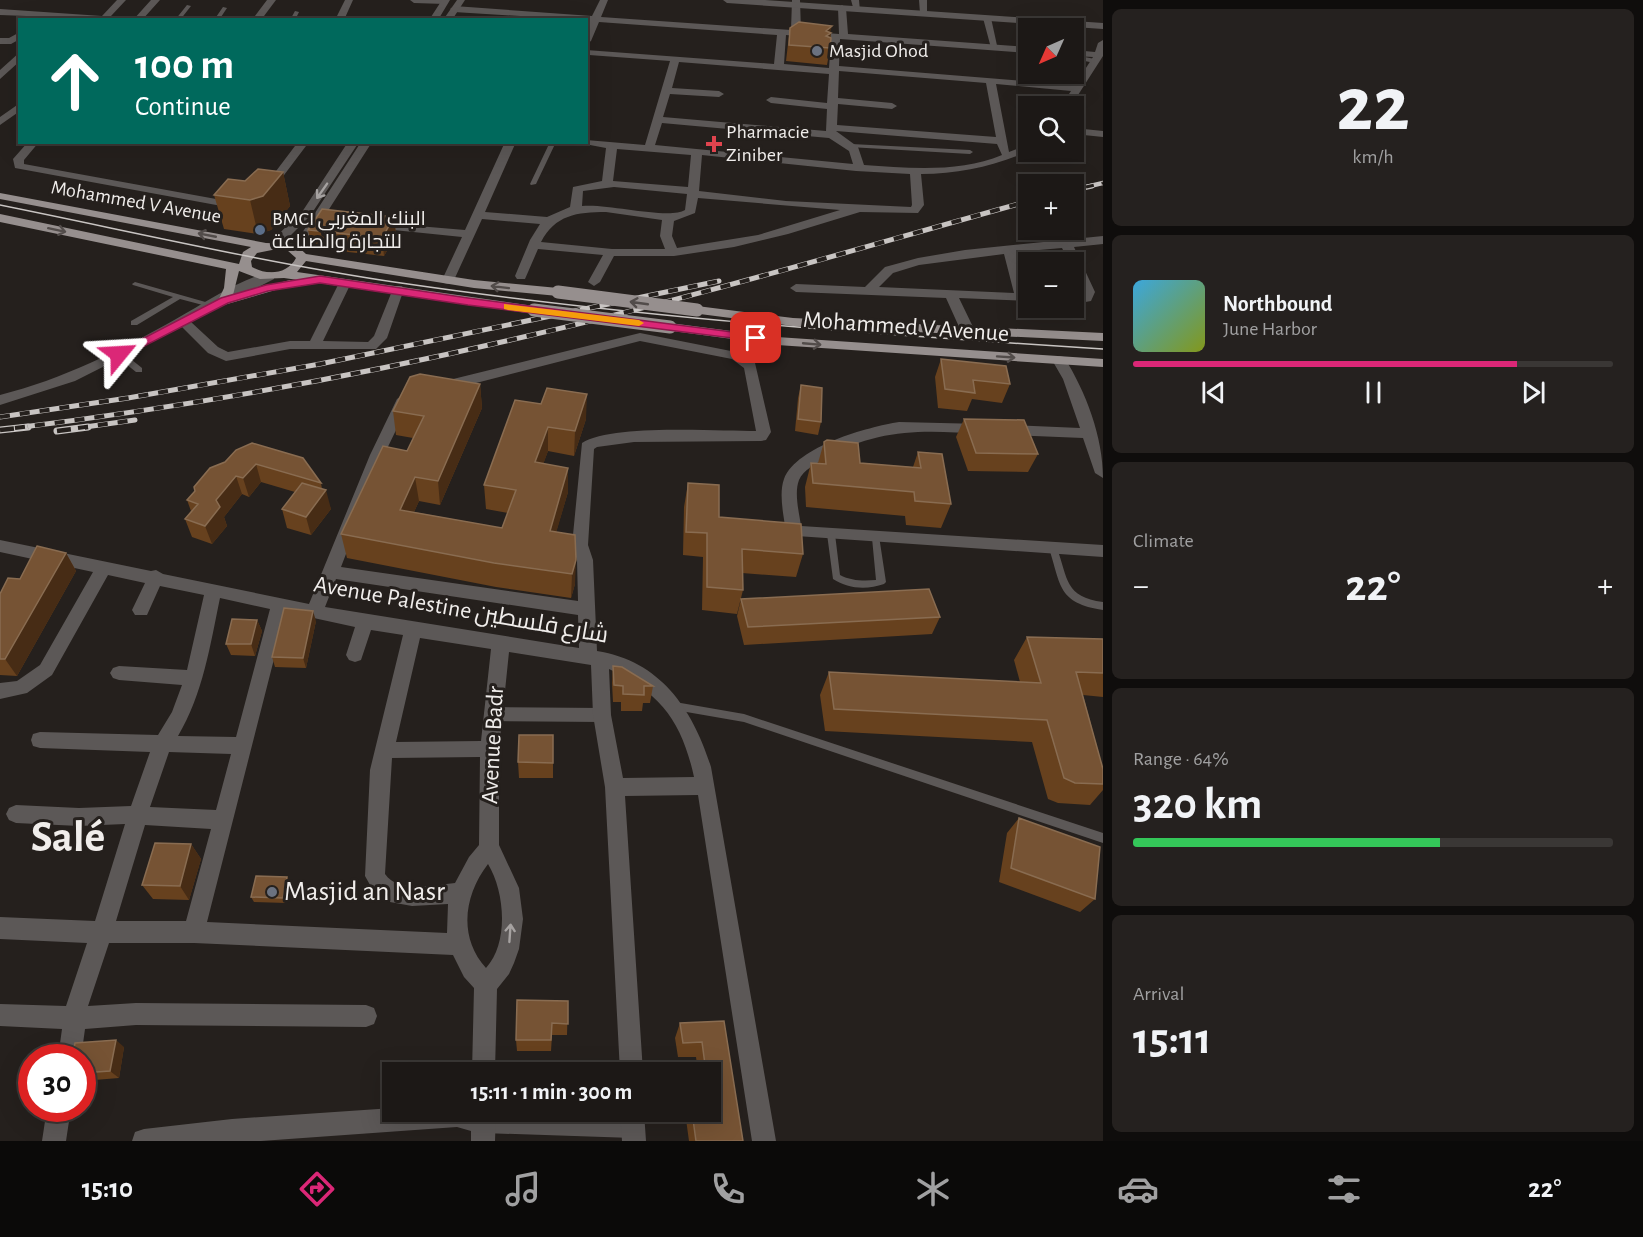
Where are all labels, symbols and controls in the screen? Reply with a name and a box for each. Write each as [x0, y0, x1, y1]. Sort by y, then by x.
north arrow [1018, 18, 1084, 84]
map controls [1018, 18, 1084, 318]
place label: Masjid Ohod [829, 41, 928, 61]
icon: ahead [36, 42, 114, 120]
text: 100 m [135, 44, 234, 86]
marker: Masjid Ohod [810, 44, 824, 58]
text: 22 [1336, 67, 1410, 145]
text: Continue [135, 93, 231, 120]
button: search [1018, 96, 1084, 162]
place label: Pharmacie Ziniber [726, 122, 809, 165]
marker: Pharmacie Ziniber [707, 137, 721, 151]
text: km/h [1352, 147, 1394, 167]
button: + [1018, 174, 1084, 240]
street label: Mohammed V Avenue [49, 177, 223, 227]
one-way arrow [316, 182, 328, 199]
place label: BMCI البنك المغربي للتجارة والصناعة [272, 209, 426, 253]
marker: BMCI البنك المغربي للتجارة والصناعة [253, 223, 267, 237]
one-way arrow [47, 225, 66, 237]
one-way arrow [198, 229, 218, 240]
button: − [1018, 252, 1084, 318]
one-way arrow [491, 281, 511, 292]
text: Northbound [1223, 293, 1332, 315]
one-way arrow [629, 297, 649, 308]
street label: Mohammed V Avenue [802, 308, 1010, 346]
pin [730, 312, 781, 363]
text: June Harbor [1223, 319, 1317, 339]
icon: arrive [739, 321, 772, 354]
position arrow [87, 322, 151, 386]
one-way arrow [801, 338, 821, 349]
one-way arrow [996, 352, 1016, 363]
icon: previous [1197, 376, 1230, 409]
icon: pause [1357, 376, 1390, 409]
icon: next [1517, 376, 1550, 409]
text: Climate [1133, 531, 1194, 551]
text: 22° [1345, 564, 1401, 609]
text: − [1133, 570, 1149, 603]
text: + [1597, 570, 1613, 603]
street label: Avenue Palestine شارع فلسطين [311, 571, 610, 651]
street label: Avenue Badr [478, 685, 508, 805]
text: Range · 64% [1133, 749, 1229, 769]
text: 320 km [1133, 782, 1262, 827]
district label: Salé [31, 816, 105, 860]
place label: Masjid an Nasr [284, 878, 445, 906]
marker: Masjid an Nasr [265, 885, 279, 899]
one-way arrow [505, 923, 516, 943]
text: Arrival [1133, 984, 1184, 1004]
text: 15:11 [1133, 1017, 1211, 1062]
speed limit sign: 30 [18, 1044, 96, 1122]
text: 15:11 · 1 min · 300 m [471, 1081, 632, 1103]
icon: directions [296, 1168, 338, 1210]
icon: music [502, 1168, 544, 1210]
icon: phone [707, 1168, 749, 1210]
icon: climate [912, 1168, 954, 1210]
icon: car [1117, 1168, 1159, 1210]
icon: filters [1323, 1168, 1365, 1210]
text: 15:10 [82, 1175, 133, 1202]
text: 22° [1528, 1175, 1561, 1202]

